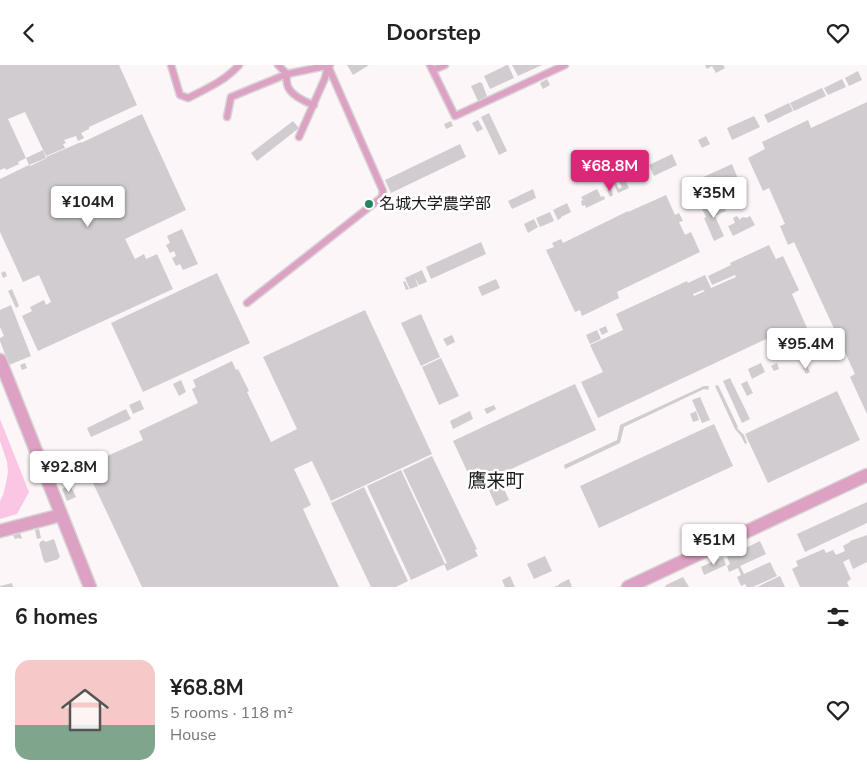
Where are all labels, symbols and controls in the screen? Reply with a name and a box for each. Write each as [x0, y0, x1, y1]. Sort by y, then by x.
text: Doorstep [386, 18, 481, 48]
icon: back [15, 19, 43, 47]
icon: heart [824, 19, 852, 47]
pin: ¥68.8M [569, 149, 651, 192]
text: ¥68.8M [582, 155, 638, 177]
pin: ¥35M [684, 177, 744, 219]
text: ¥35M [693, 182, 735, 204]
pin: ¥104M [53, 185, 123, 228]
text: ¥104M [62, 191, 114, 213]
place label: 名城大学農学部 [379, 193, 491, 215]
marker: 名城大学農学部 [363, 198, 375, 210]
pin: ¥95.4M [765, 327, 847, 370]
text: ¥95.4M [778, 333, 834, 355]
pin: ¥92.8M [28, 451, 110, 493]
text: ¥92.8M [41, 456, 97, 478]
district label: 鷹来町 [467, 468, 525, 494]
pin: ¥51M [684, 523, 744, 566]
text: ¥51M [693, 529, 735, 551]
text: 6 homes [15, 603, 98, 631]
icon: filters [824, 603, 852, 631]
text: ¥68.8M [170, 674, 244, 702]
icon: home [55, 680, 115, 740]
icon: heart [824, 696, 852, 724]
text: 5 rooms · 118 m² [170, 702, 293, 724]
text: House [170, 724, 216, 746]

